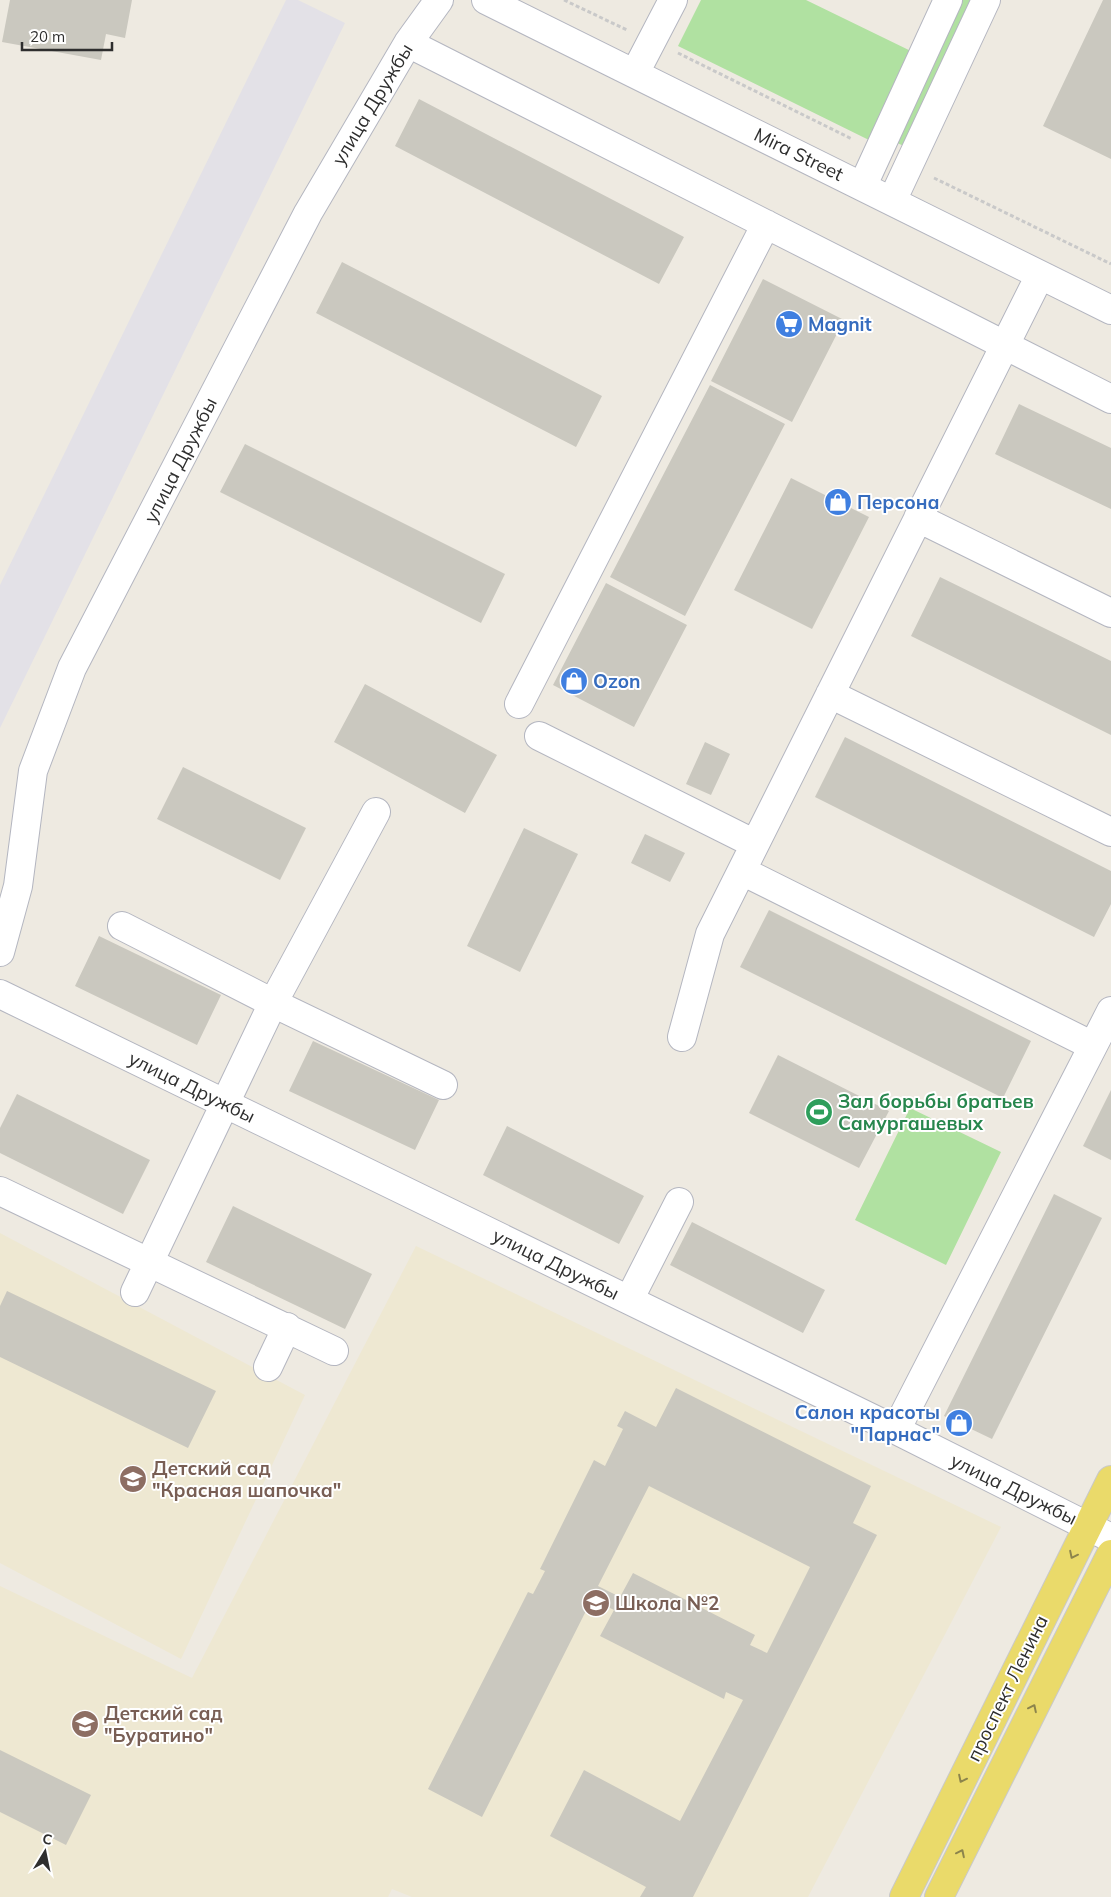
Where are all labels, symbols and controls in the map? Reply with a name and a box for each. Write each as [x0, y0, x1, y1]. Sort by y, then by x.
scale bar [22, 20, 112, 52]
text: 20 m [30, 27, 65, 46]
street label: улица Дружбы [326, 39, 418, 169]
street label: Mira Street [750, 122, 848, 186]
supermarket icon: Magnit [774, 309, 804, 339]
place label: Magnit [808, 312, 872, 336]
street label: улица Дружбы [138, 393, 222, 527]
shop icon: Персона [823, 487, 853, 517]
place label: Персона [857, 490, 940, 514]
shop icon: Ozon [559, 666, 589, 696]
place label: Ozon [593, 669, 640, 693]
street label: улица Дружбы [125, 1046, 259, 1128]
place label: Зал борьбы братьев Самургашевых [838, 1089, 1034, 1135]
sports icon: Зал борьбы братьев Самургашевых [804, 1097, 834, 1127]
street label: улица Дружбы [489, 1223, 623, 1305]
place label: Салон красоты "Парнас" [795, 1400, 940, 1446]
shop icon: Салон красоты "Парнас" [944, 1408, 974, 1438]
street label: улица Дружбы [947, 1448, 1081, 1530]
place label: Детский сад "Красная шапочка" [152, 1456, 341, 1502]
school or university icon: Детский сад "Красная шапочка" [118, 1464, 148, 1494]
one-way arrow [1069, 1550, 1080, 1559]
school or university icon: Школа №2 [581, 1588, 611, 1618]
place label: Школа №2 [615, 1591, 719, 1615]
street label: проспект Ленина [961, 1611, 1053, 1765]
place label: Детский сад "Буратино" [104, 1701, 223, 1747]
one-way arrow [1027, 1704, 1037, 1713]
school or university icon: Детский сад "Буратино" [70, 1709, 100, 1739]
one-way arrow [958, 1774, 968, 1783]
north arrow [20, 1827, 70, 1877]
text: С [41, 1830, 54, 1849]
one-way arrow [955, 1849, 965, 1858]

